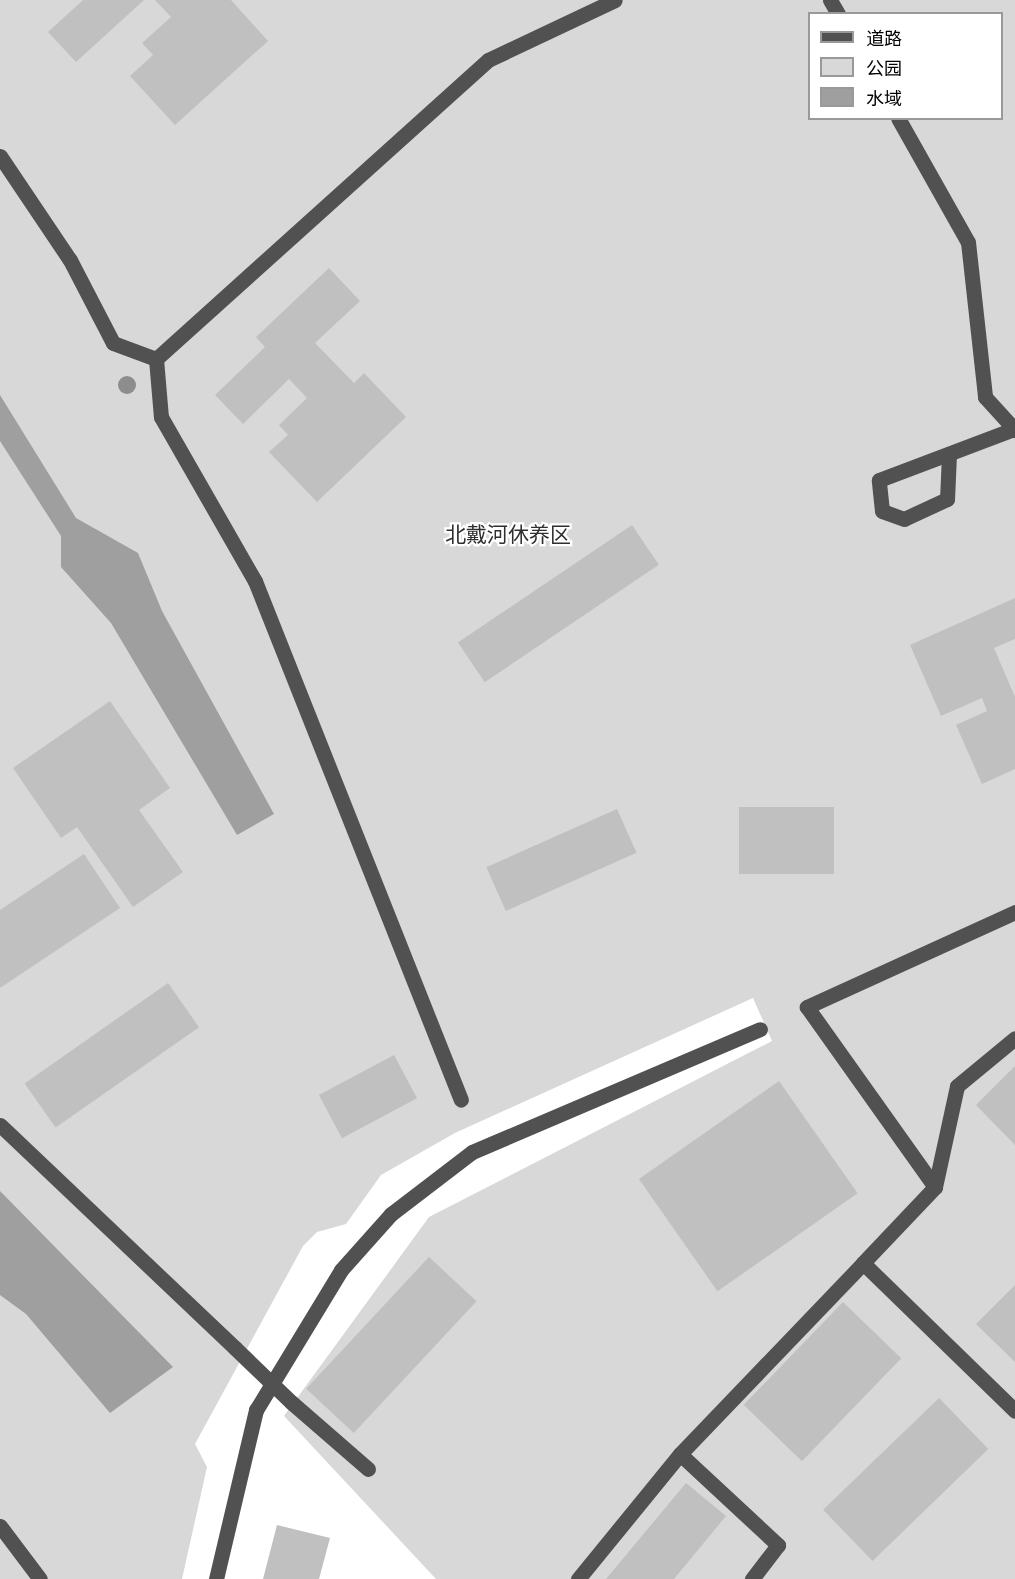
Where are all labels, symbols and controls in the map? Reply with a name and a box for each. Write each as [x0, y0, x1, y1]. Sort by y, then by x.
legend [808, 12, 1003, 120]
text: 道路 [866, 27, 902, 49]
text: 公园 [866, 57, 902, 79]
text: 水域 [866, 87, 902, 109]
park label: 北戴河休养区 [445, 521, 571, 547]

